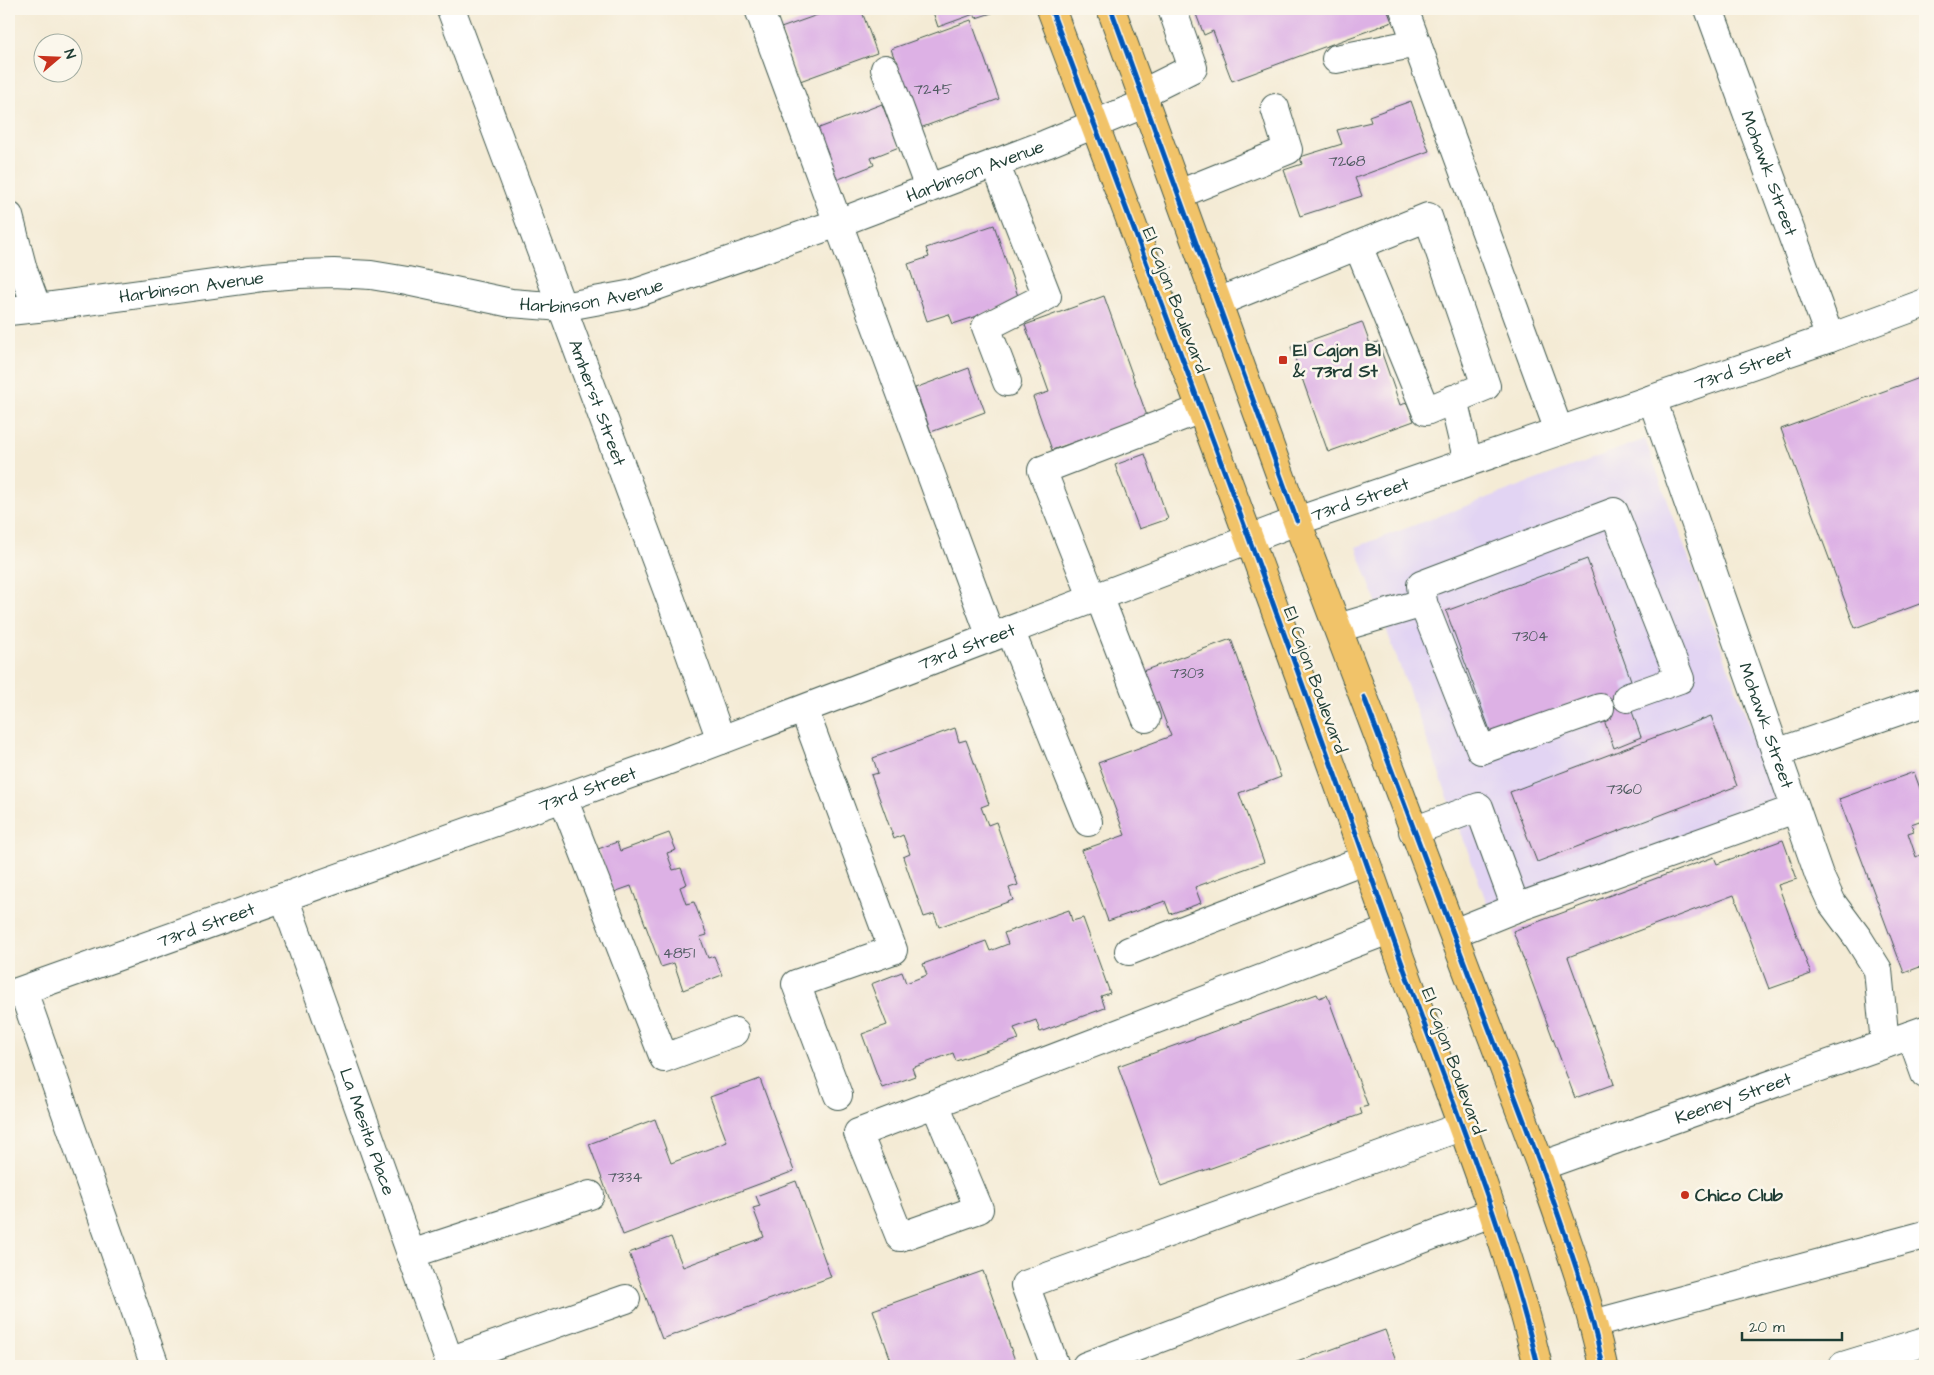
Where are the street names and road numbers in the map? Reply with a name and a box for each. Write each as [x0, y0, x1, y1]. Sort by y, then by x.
street label: Mohawk Street [1735, 107, 1804, 240]
street label: Harbinson Avenue [902, 133, 1048, 209]
street label: El Cajon Boulevard [1136, 223, 1214, 377]
street label: Harbinson Avenue [118, 265, 266, 309]
street label: Harbinson Avenue [519, 272, 667, 320]
street label: Amherst Street [563, 336, 633, 470]
street label: 73rd Street [1691, 339, 1796, 396]
street label: 73rd Street [1307, 471, 1413, 528]
street label: El Cajon Boulevard [1277, 603, 1353, 757]
street label: 73rd Street [914, 617, 1019, 677]
street label: Mohawk Street [1733, 659, 1800, 792]
street label: 73rd Street [535, 760, 640, 818]
street label: 73rd Street [154, 896, 259, 954]
street label: El Cajon Boulevard [1415, 984, 1491, 1138]
street label: La Mesita Place [333, 1064, 402, 1199]
street label: Keeney Street [1672, 1066, 1796, 1130]

